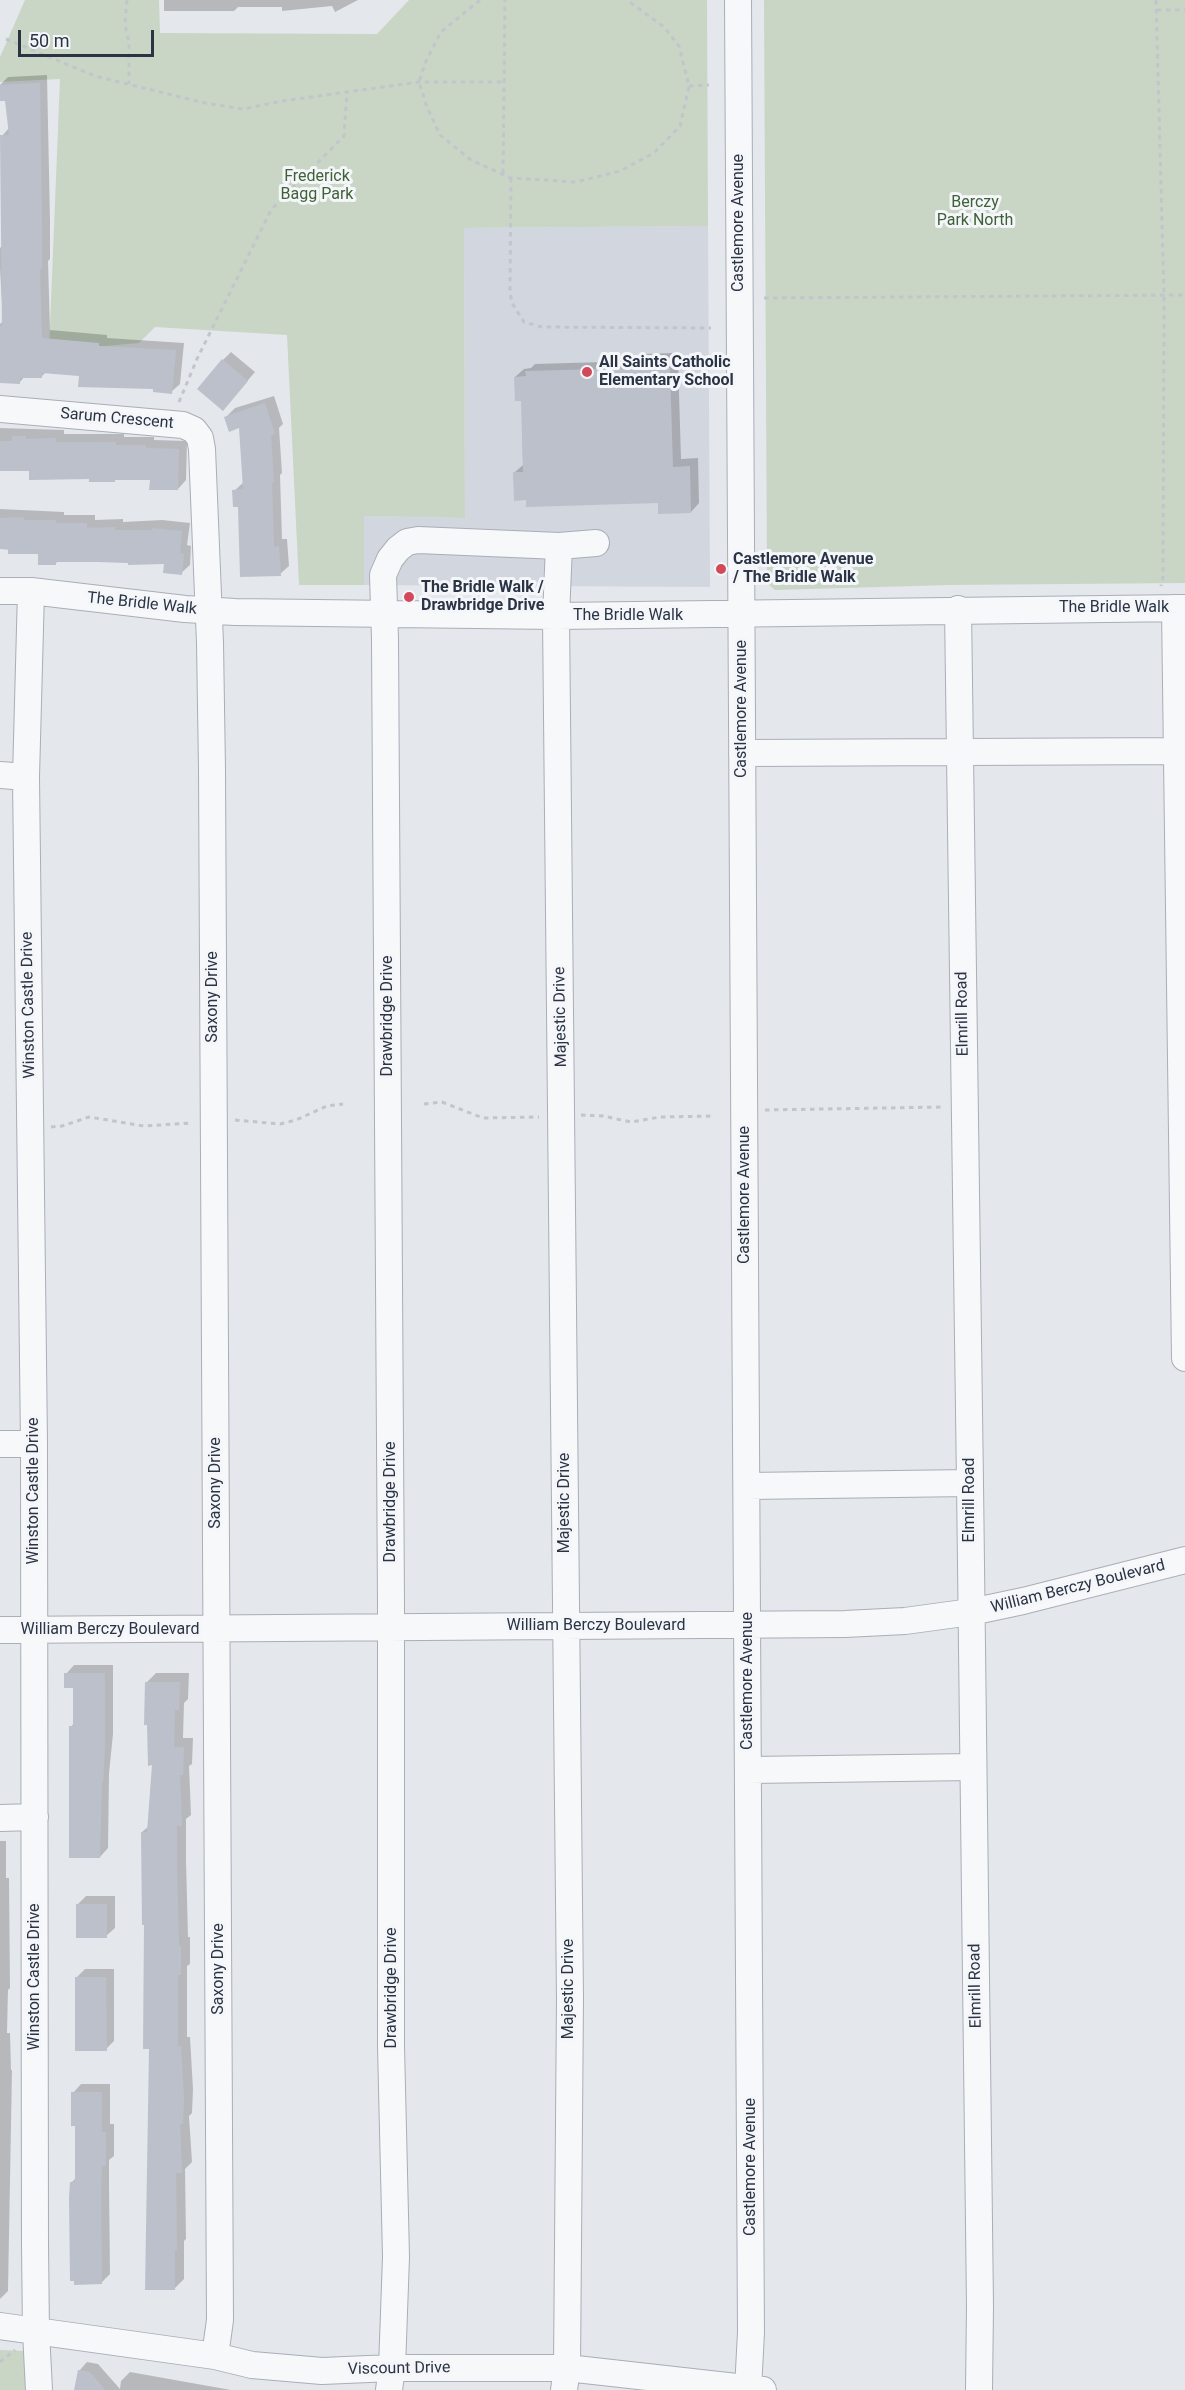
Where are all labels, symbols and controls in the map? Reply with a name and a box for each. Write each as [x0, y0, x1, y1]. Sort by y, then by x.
scale bar [21, 18, 158, 56]
text: 50 m [29, 30, 69, 51]
street label: Castlemore Avenue [729, 154, 749, 292]
park label: Frederick Bagg Park [281, 167, 353, 205]
park label: Berczy Park North [937, 193, 1013, 231]
place label: All Saints Catholic Elementary School [599, 353, 734, 391]
marker: All Saints Catholic Elementary School [580, 365, 594, 379]
street label: Sarum Crescent [59, 404, 175, 434]
place label: Castlemore Avenue / The Bridle Walk [733, 550, 873, 588]
marker: Castlemore Avenue / The Bridle Walk [714, 562, 728, 576]
place label: The Bridle Walk / Drawbridge Drive [421, 578, 544, 616]
street label: The Bridle Walk [86, 589, 198, 619]
marker: The Bridle Walk / Drawbridge Drive [402, 590, 416, 604]
street label: The Bridle Walk [1059, 598, 1169, 618]
street label: The Bridle Walk [573, 606, 683, 626]
street label: Castlemore Avenue [732, 640, 752, 778]
street label: Winston Castle Drive [18, 931, 40, 1079]
street label: Saxony Drive [203, 951, 223, 1043]
street label: Drawbridge Drive [378, 955, 398, 1077]
street label: Majestic Drive [551, 967, 571, 1067]
street label: Elmrill Road [953, 971, 973, 1057]
street label: Castlemore Avenue [735, 1126, 755, 1264]
street label: Winston Castle Drive [24, 1417, 44, 1565]
street label: Saxony Drive [206, 1437, 226, 1529]
street label: Drawbridge Drive [381, 1441, 401, 1563]
street label: Majestic Drive [555, 1453, 575, 1553]
street label: Elmrill Road [960, 1458, 980, 1542]
street label: William Berczy Boulevard [989, 1556, 1167, 1618]
street label: Castlemore Avenue [738, 1612, 758, 1750]
street label: William Berczy Boulevard [507, 1616, 685, 1636]
street label: William Berczy Boulevard [21, 1620, 199, 1640]
street label: Winston Castle Drive [25, 1903, 45, 2051]
street label: Saxony Drive [209, 1923, 229, 2015]
street label: Drawbridge Drive [382, 1927, 402, 2049]
street label: Majestic Drive [559, 1939, 579, 2039]
street label: Elmrill Road [966, 1943, 986, 2029]
street label: Castlemore Avenue [741, 2098, 761, 2236]
street label: Viscount Drive [348, 2359, 450, 2379]

